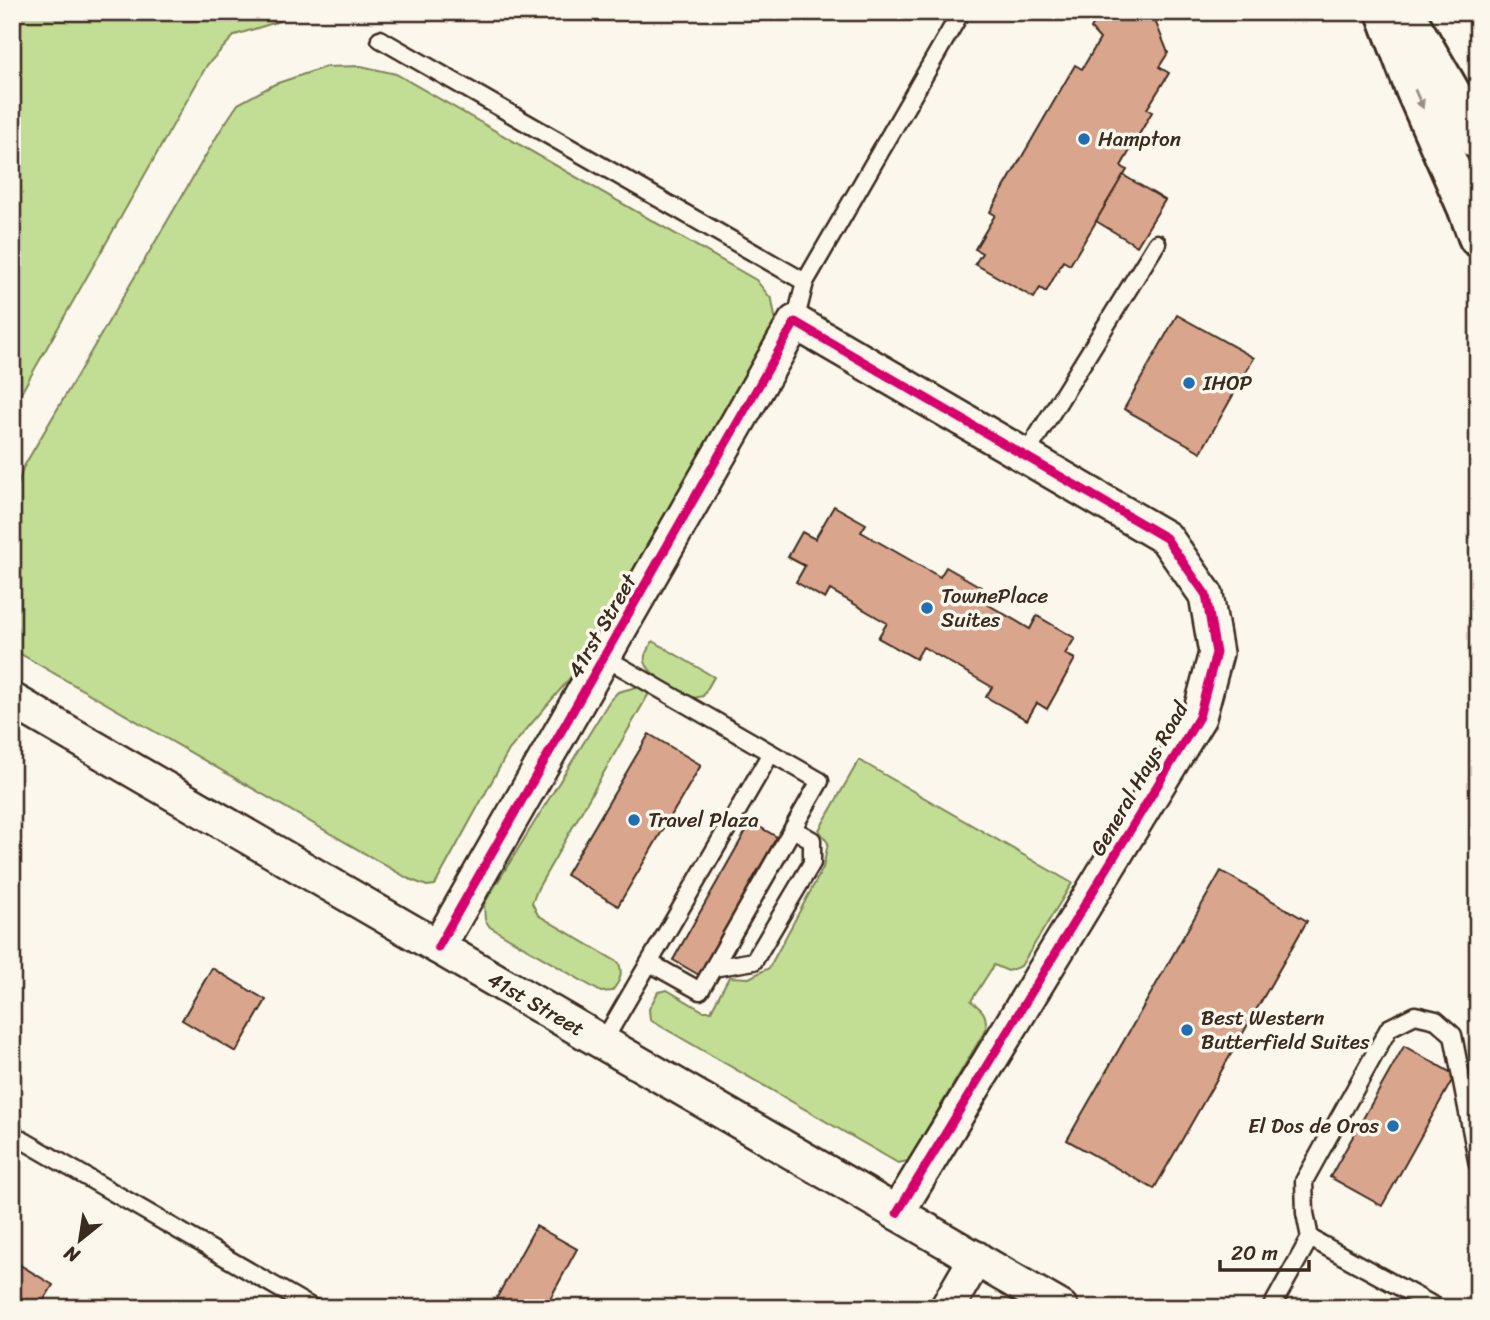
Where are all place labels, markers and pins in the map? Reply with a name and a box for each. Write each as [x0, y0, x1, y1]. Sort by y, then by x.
place label: Hampton [1098, 120, 1181, 158]
marker: Hampton [1076, 131, 1092, 147]
place label: IHOP [1202, 364, 1253, 402]
marker: IHOP [1181, 375, 1197, 391]
place label: TownePlace Suites [941, 577, 1048, 639]
marker: TownePlace Suites [919, 600, 935, 616]
place label: Travel Plaza [648, 801, 759, 839]
marker: Travel Plaza [626, 812, 642, 828]
place label: Best Western Butterfield Suites [1201, 999, 1370, 1061]
marker: Best Western Butterfield Suites [1179, 1022, 1195, 1038]
place label: El Dos de Oros [1248, 1107, 1379, 1145]
marker: El Dos de Oros [1385, 1118, 1401, 1134]

